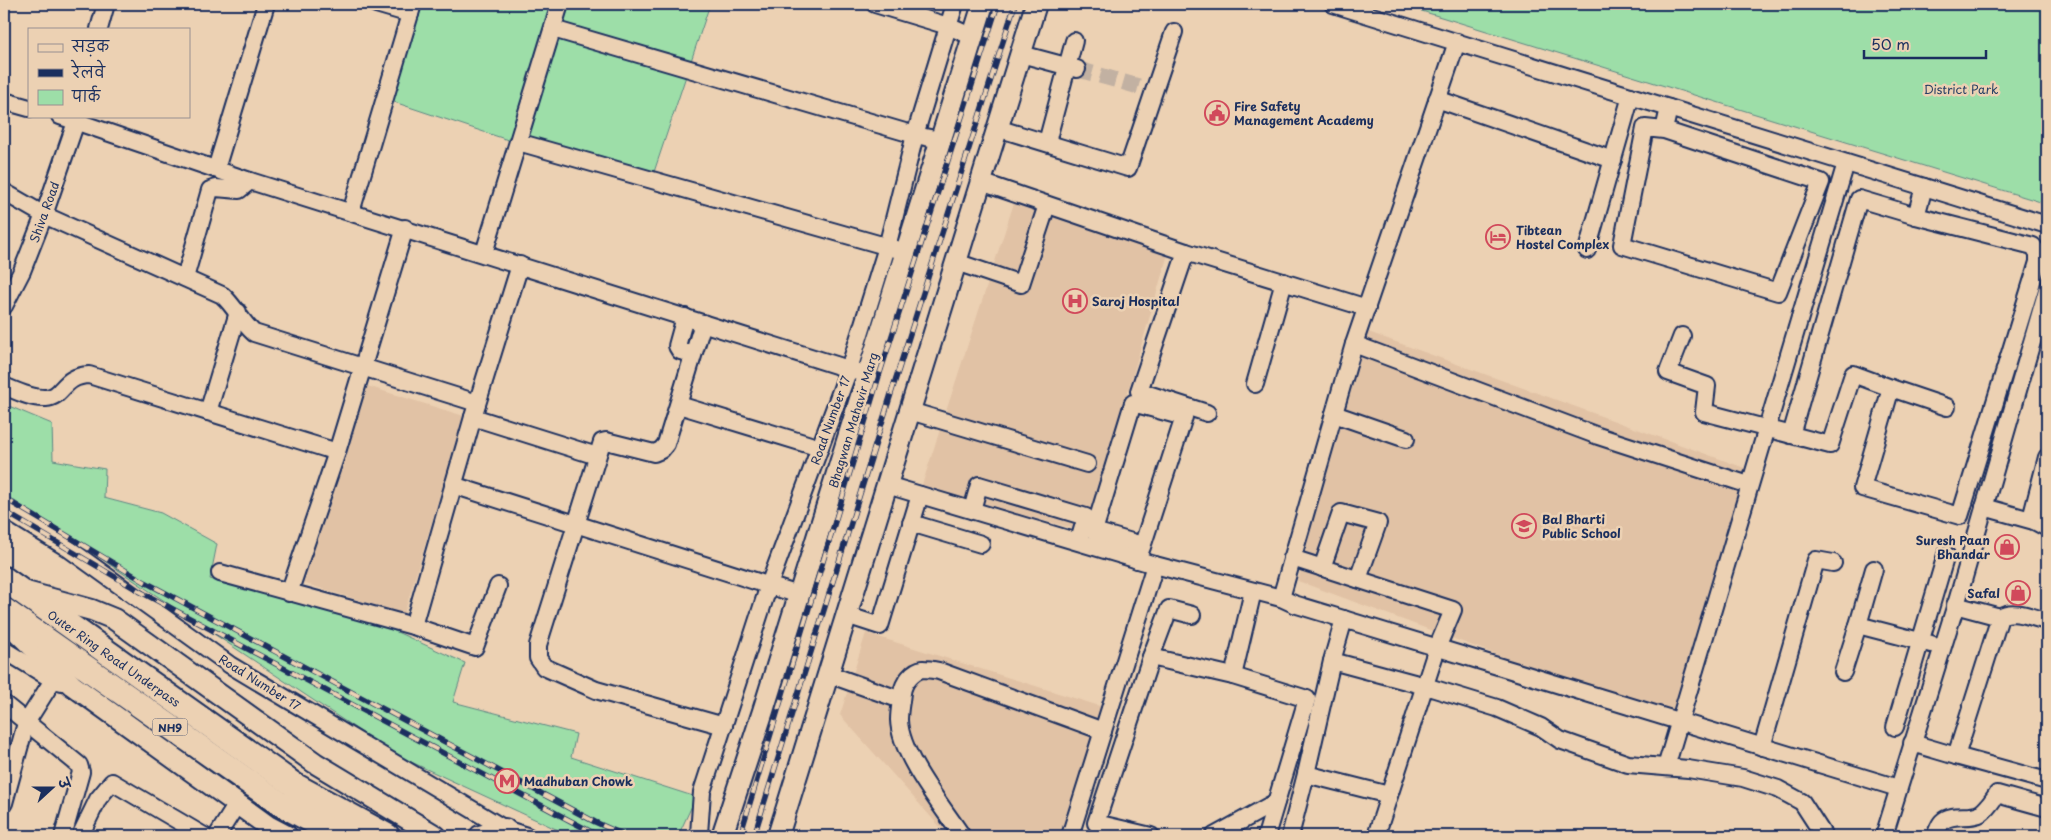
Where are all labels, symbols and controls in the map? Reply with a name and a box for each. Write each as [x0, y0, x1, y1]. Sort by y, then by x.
legend [28, 28, 190, 118]
scale bar [1864, 28, 1986, 60]
text: 50 m [1871, 32, 1910, 55]
text: सड़क [71, 34, 110, 57]
text: रेलवे [70, 59, 106, 83]
park label: District Park [1924, 80, 1998, 98]
text: पार्क [71, 84, 102, 107]
place label: Fire Safety Management Academy [1234, 97, 1374, 129]
public building icon: Fire Safety Management Academy [1204, 100, 1230, 126]
street label: Shiva Road [25, 179, 63, 245]
place label: Tibtean Hostel Complex [1516, 221, 1609, 253]
hotel icon: Tibtean Hostel Complex [1485, 224, 1511, 250]
hospital icon: Saroj Hospital [1062, 288, 1088, 314]
place label: Saroj Hospital [1092, 292, 1180, 310]
street label: Bhagwan Mahavir Marg [824, 350, 882, 490]
street label: Road Number 17 [806, 372, 855, 467]
place label: Bal Bharti Public School [1542, 510, 1621, 542]
school or university icon: Bal Bharti Public School [1511, 513, 1537, 539]
place label: Suresh Paan Bhandar [1916, 531, 1991, 563]
shop icon: Suresh Paan Bhandar [1994, 534, 2020, 560]
shop icon: Safal [2005, 580, 2031, 606]
place label: Safal [1967, 584, 2000, 602]
street label: Outer Ring Road Underpass [44, 605, 184, 711]
street label: Road Number 17 [216, 650, 305, 715]
road number: NH9 [152, 719, 188, 736]
north arrow [28, 762, 78, 812]
metro station icon: Madhuban Chowk [494, 768, 520, 794]
place label: Madhuban Chowk [524, 772, 633, 790]
text: उ [52, 773, 77, 793]

